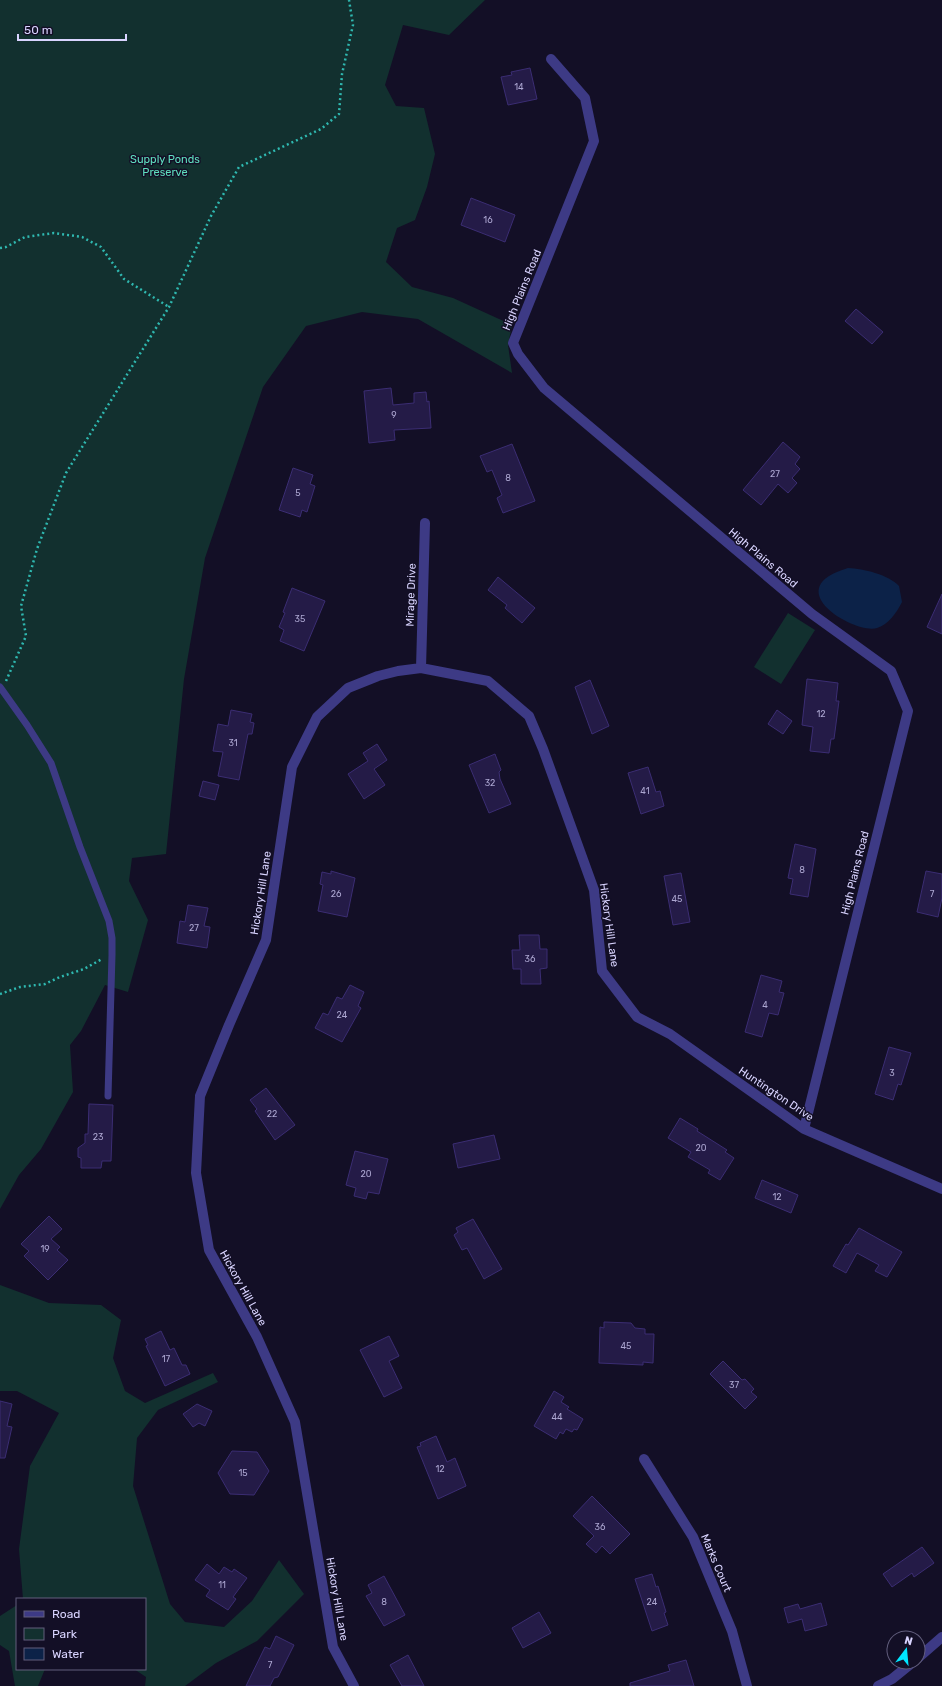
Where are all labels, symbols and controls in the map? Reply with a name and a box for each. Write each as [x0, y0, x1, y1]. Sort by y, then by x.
scale bar [18, 16, 126, 42]
text: 50 m [24, 23, 52, 37]
house number: 14 [514, 82, 524, 92]
park label: Supply Ponds Preserve [130, 153, 200, 179]
house number: 16 [483, 215, 493, 225]
street label: High Plains Road [500, 248, 544, 332]
house number: 9 [391, 410, 397, 420]
house number: 27 [770, 469, 780, 479]
house number: 8 [505, 473, 511, 483]
house number: 5 [295, 488, 301, 498]
street label: High Plains Road [726, 525, 800, 591]
street label: Mirage Drive [403, 563, 419, 627]
house number: 35 [295, 614, 305, 624]
house number: 12 [816, 709, 826, 719]
house number: 31 [228, 738, 238, 748]
house number: 32 [485, 778, 495, 788]
house number: 41 [640, 786, 650, 796]
street label: High Plains Road [838, 830, 872, 916]
street label: Hickory Hill Lane [248, 850, 274, 936]
house number: 8 [799, 865, 805, 875]
street label: Hickory Hill Lane [597, 882, 621, 968]
house number: 26 [331, 889, 342, 899]
house number: 7 [930, 889, 935, 899]
house number: 45 [672, 894, 682, 904]
house number: 27 [189, 923, 199, 933]
house number: 36 [525, 954, 536, 964]
house number: 4 [762, 1000, 768, 1010]
house number: 24 [337, 1010, 348, 1020]
street label: Huntington Drive [736, 1064, 816, 1124]
house number: 3 [889, 1068, 895, 1078]
house number: 22 [267, 1109, 277, 1119]
house number: 23 [93, 1132, 103, 1142]
house number: 20 [696, 1143, 707, 1153]
house number: 20 [361, 1169, 372, 1179]
house number: 12 [772, 1192, 782, 1202]
house number: 19 [40, 1244, 50, 1254]
street label: Hickory Hill Lane [217, 1248, 269, 1328]
house number: 45 [621, 1341, 631, 1351]
house number: 17 [162, 1354, 171, 1364]
house number: 37 [729, 1380, 739, 1390]
house number: 44 [551, 1412, 563, 1422]
house number: 12 [435, 1464, 445, 1474]
house number: 15 [238, 1468, 248, 1478]
house number: 36 [595, 1522, 606, 1532]
street label: Marks Court [698, 1532, 734, 1595]
street label: Hickory Hill Lane [323, 1556, 351, 1642]
house number: 11 [218, 1580, 226, 1590]
house number: 8 [381, 1597, 387, 1607]
house number: 24 [647, 1597, 658, 1607]
legend [16, 1598, 146, 1670]
text: Road [52, 1607, 80, 1621]
text: Park [52, 1627, 78, 1641]
north arrow [886, 1630, 926, 1670]
text: N [903, 1634, 914, 1648]
text: Water [52, 1647, 84, 1661]
house number: 7 [268, 1660, 273, 1670]

